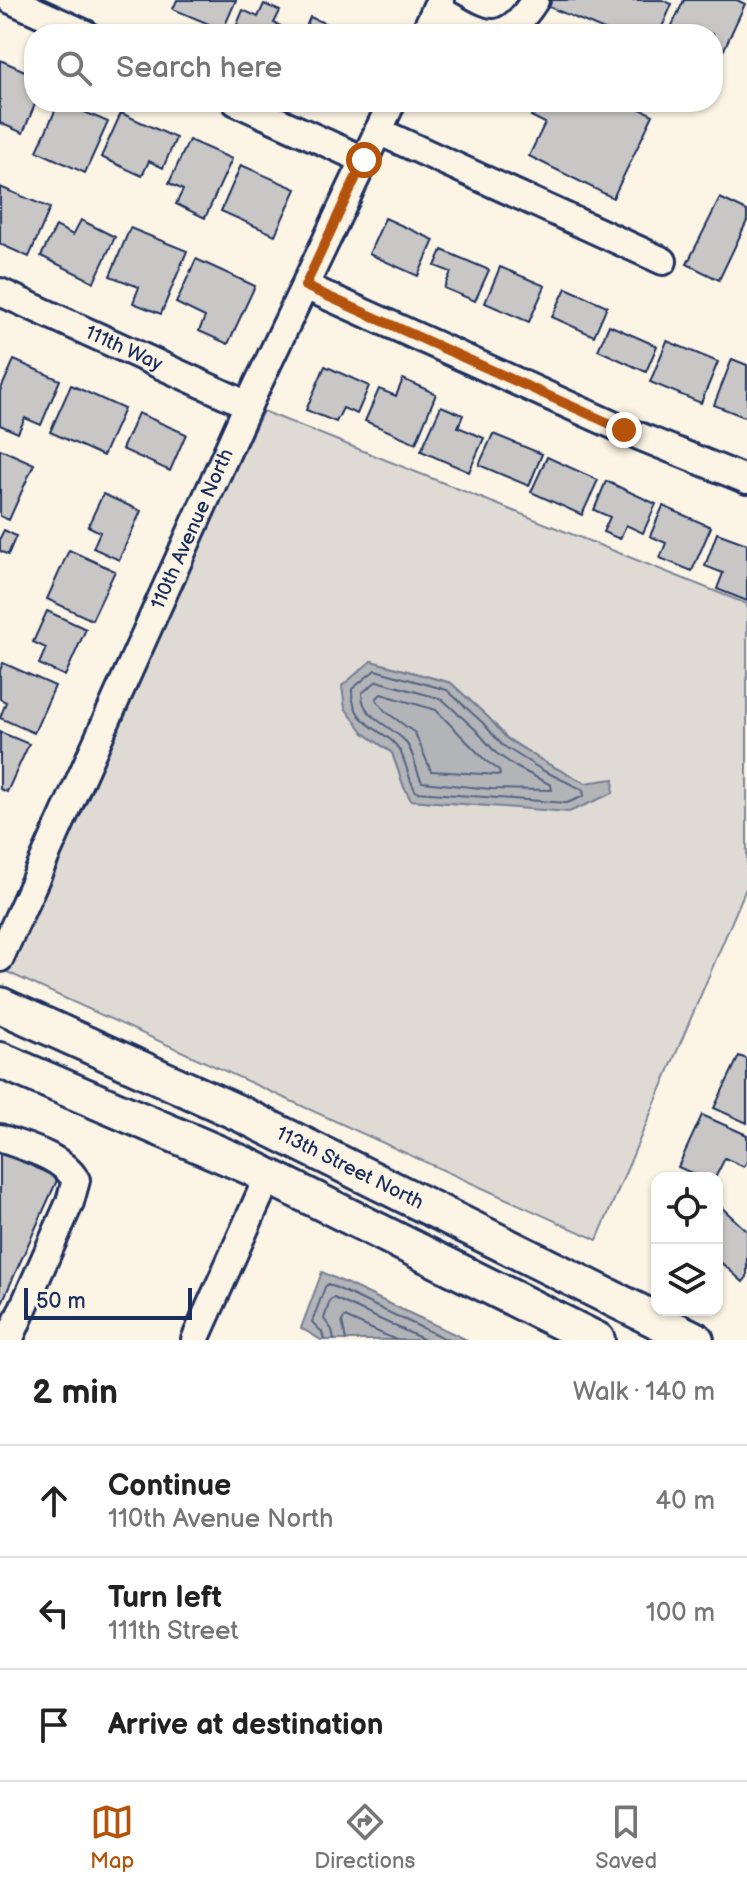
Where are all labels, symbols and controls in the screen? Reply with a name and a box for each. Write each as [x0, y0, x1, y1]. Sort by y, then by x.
search box [24, 24, 723, 112]
icon: search [52, 46, 96, 90]
text: Search here [116, 50, 282, 86]
route start [346, 142, 382, 178]
street label: 111th Way [81, 320, 166, 376]
route end [606, 412, 642, 448]
street label: 110th Avenue North [146, 445, 239, 613]
street label: 113th Street North [272, 1121, 427, 1215]
map controls [651, 1172, 723, 1316]
button: locate [651, 1172, 723, 1244]
button: layers [651, 1244, 723, 1316]
scale bar [24, 1284, 192, 1320]
text: 50 m [36, 1288, 86, 1315]
text: 2 min [32, 1372, 118, 1413]
text: Walk · 140 m [573, 1377, 715, 1408]
text: Continue [108, 1468, 231, 1504]
icon: ahead [32, 1479, 76, 1523]
text: 40 m [655, 1486, 715, 1517]
text: 110th Avenue North [108, 1504, 333, 1535]
text: Turn left [108, 1580, 222, 1616]
icon: left [32, 1591, 76, 1635]
text: 100 m [646, 1598, 715, 1629]
text: 111th Street [108, 1616, 238, 1647]
icon: arrive [32, 1703, 76, 1747]
text: Arrive at destination [108, 1707, 384, 1743]
tab: Map [90, 1800, 134, 1875]
tab: Directions [314, 1800, 415, 1875]
tab: Saved [595, 1800, 657, 1875]

